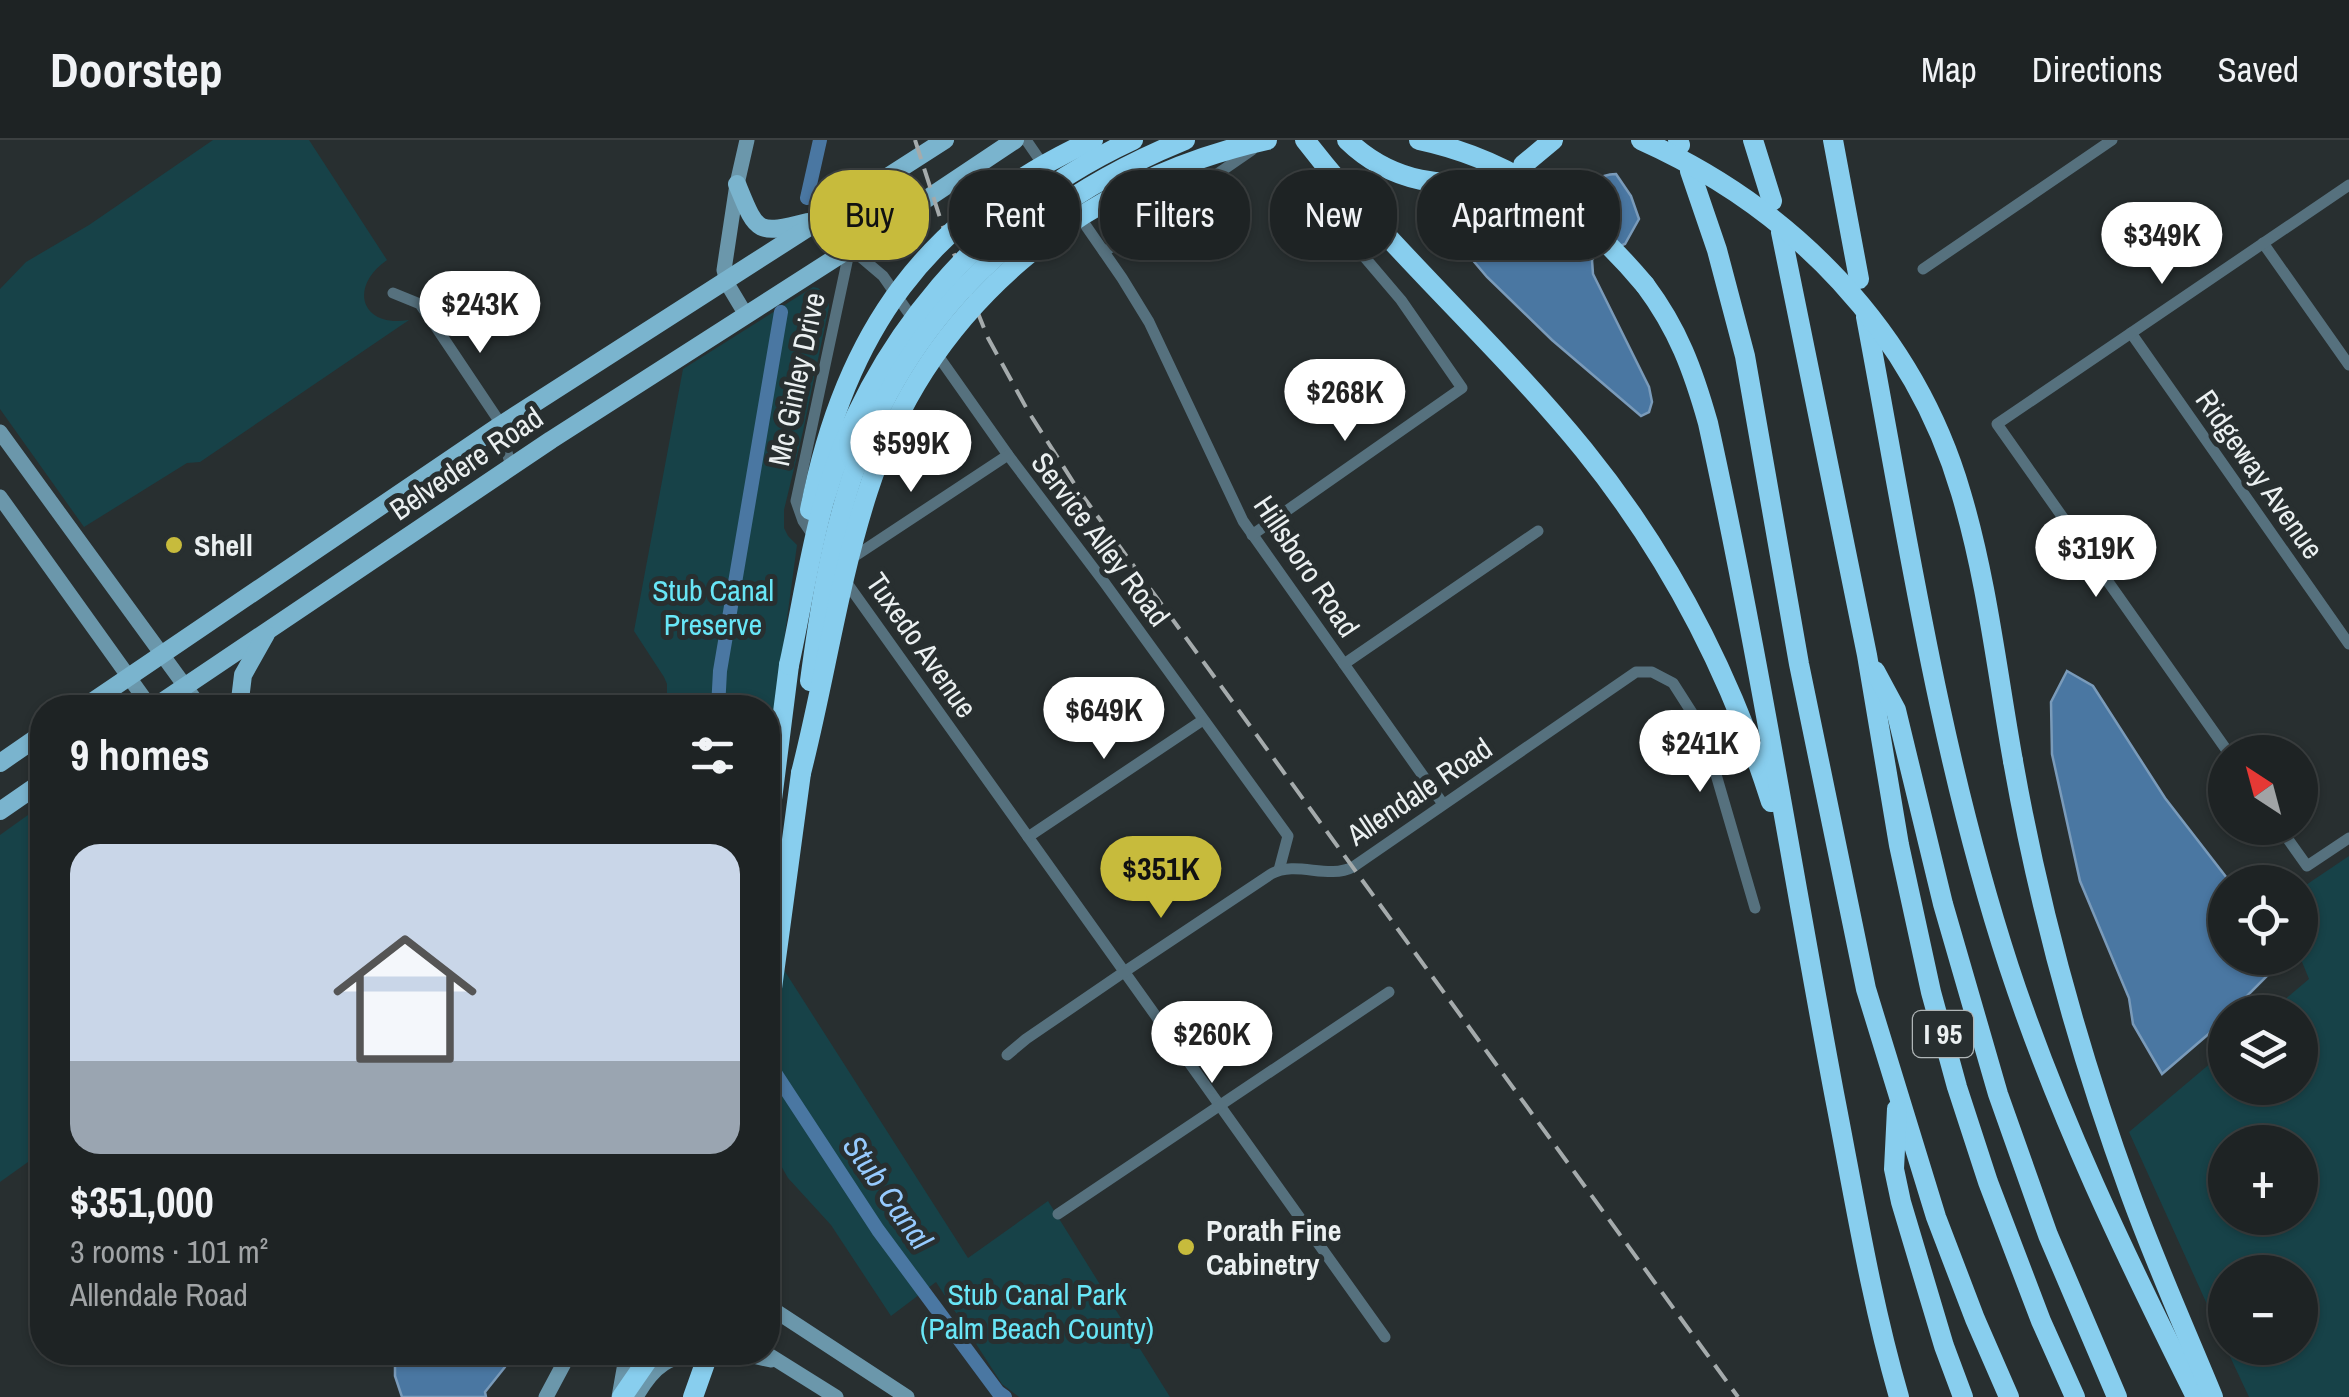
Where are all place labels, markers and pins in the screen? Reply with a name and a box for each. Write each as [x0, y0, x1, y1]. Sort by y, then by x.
pin: $349K [2092, 202, 2232, 287]
pin: $243K [410, 271, 550, 356]
pin: $268K [1275, 359, 1415, 444]
pin: $599K [841, 410, 981, 495]
pin: $319K [2026, 515, 2166, 600]
place label: Shell [194, 525, 253, 565]
marker: Shell [163, 534, 185, 556]
pin: $649K [1034, 677, 1174, 762]
pin: $241K [1630, 710, 1770, 795]
pin: $351K [1091, 836, 1231, 921]
pin: $260K [1142, 1001, 1282, 1086]
place label: Porath Fine Cabinetry [1206, 1210, 1341, 1284]
marker: Porath Fine Cabinetry [1175, 1236, 1197, 1258]

